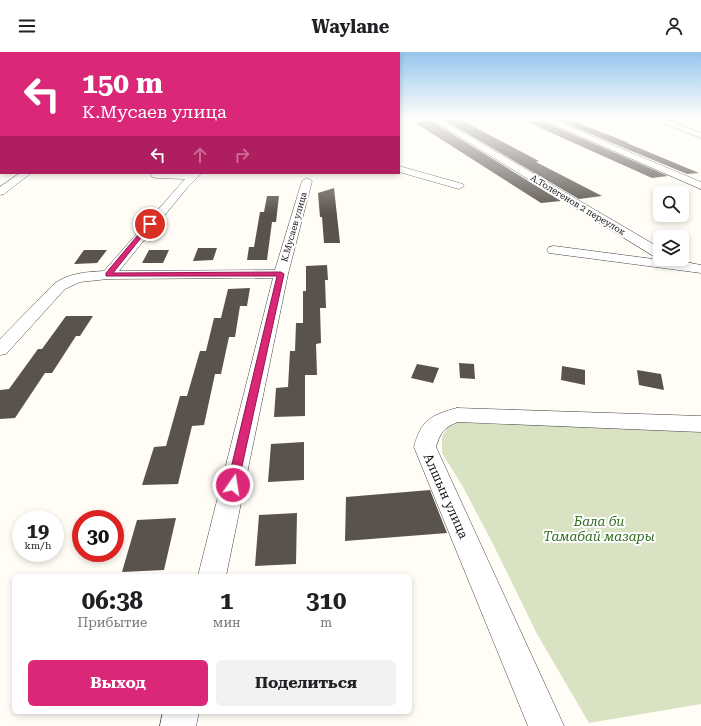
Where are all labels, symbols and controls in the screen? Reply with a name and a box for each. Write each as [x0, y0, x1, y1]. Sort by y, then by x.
icon: menu [16, 15, 38, 37]
icon: person [663, 15, 685, 37]
text: Waylane [312, 16, 389, 37]
text: 150 m [82, 67, 163, 100]
icon: left [16, 68, 68, 120]
text: К.Мусаев улица [82, 101, 227, 122]
icon: left [147, 144, 169, 166]
icon: ahead [189, 144, 211, 166]
icon: right [231, 144, 253, 166]
street label: А.Толегенов 2 переулок [529, 173, 627, 237]
map controls [653, 186, 689, 266]
button: search [653, 186, 689, 222]
street label: К.Мусаев улица [279, 191, 309, 263]
pin [133, 207, 167, 241]
icon: arrive [139, 213, 161, 235]
button: layers [653, 230, 689, 266]
street label: Алшын улица [421, 451, 471, 541]
position arrow [212, 464, 254, 506]
speed limit sign: 30 [72, 510, 124, 562]
park label: Бала би Тамабай мазары [543, 514, 655, 544]
text: 19 [27, 519, 49, 543]
text: km/h [25, 540, 51, 551]
text: 06:38 [82, 587, 143, 615]
text: 1 [220, 587, 233, 615]
text: 310 [306, 587, 346, 615]
text: Прибытие [78, 615, 147, 630]
text: мин [213, 615, 241, 630]
text: m [320, 615, 332, 630]
button: Выход [28, 660, 208, 706]
button: Поделиться [216, 660, 396, 706]

